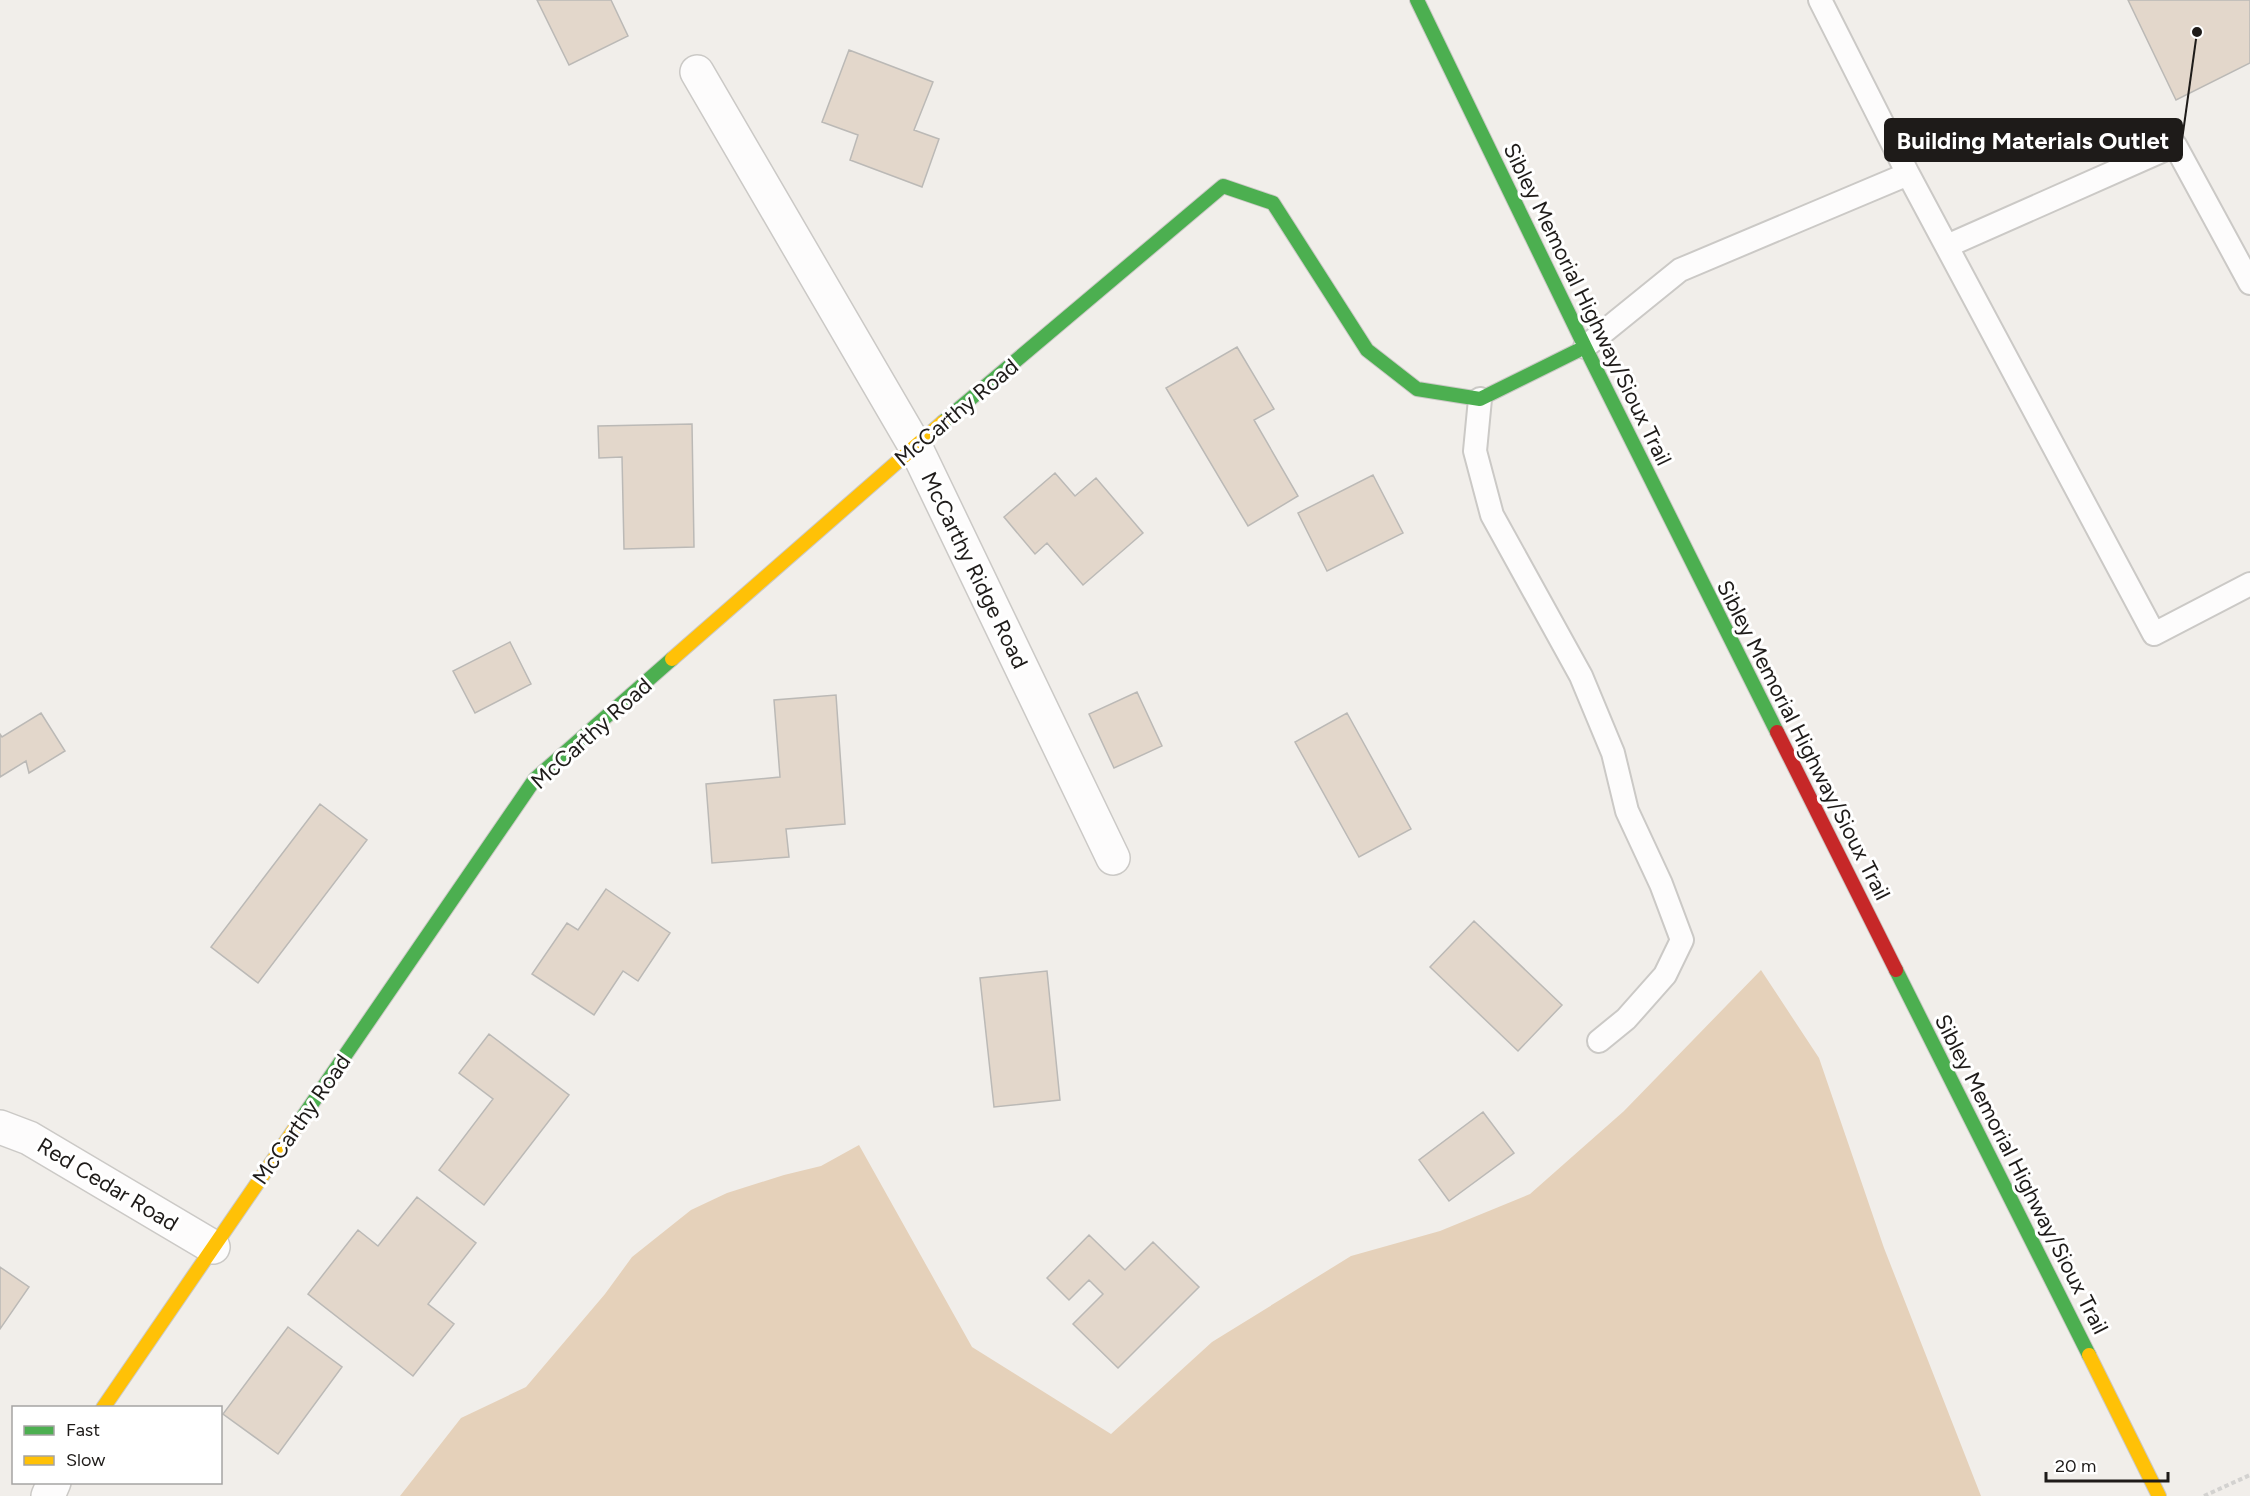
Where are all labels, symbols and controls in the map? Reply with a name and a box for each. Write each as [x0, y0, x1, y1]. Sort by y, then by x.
callout: Building Materials Outlet [1885, 119, 2182, 161]
text: Building Materials Outlet [1897, 126, 2169, 155]
street label: Sibley Memorial Highway/Sioux Trail [1498, 139, 1678, 470]
street label: McCarthy Road [889, 353, 1024, 472]
street label: McCarthy Ridge Road [915, 468, 1034, 673]
street label: Sibley Memorial Highway/Sioux Trail [1711, 576, 1896, 905]
street label: McCarthy Road [525, 672, 657, 795]
street label: Sibley Memorial Highway/Sioux Trail [1929, 1010, 2114, 1339]
street label: McCarthy Road [246, 1049, 356, 1190]
street label: Red Cedar Road [32, 1132, 183, 1237]
legend [12, 1406, 222, 1484]
text: Fast [66, 1419, 100, 1441]
scale bar [2046, 1445, 2168, 1483]
text: Slow [66, 1449, 105, 1471]
text: 20 m [2055, 1455, 2096, 1477]

